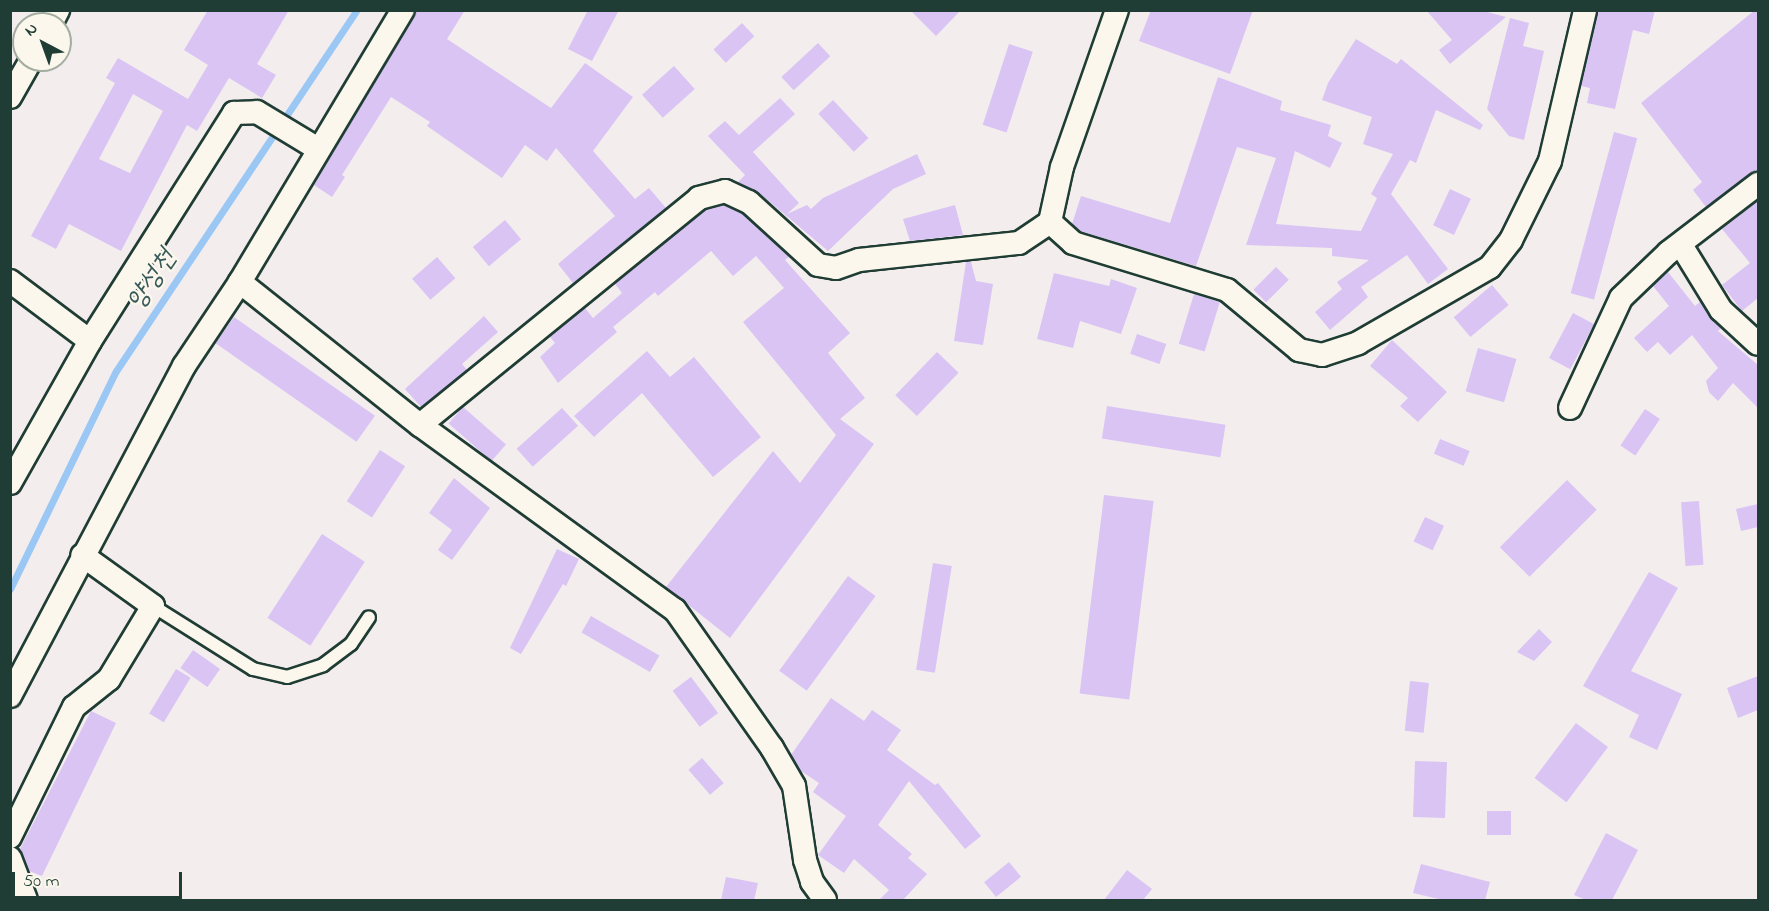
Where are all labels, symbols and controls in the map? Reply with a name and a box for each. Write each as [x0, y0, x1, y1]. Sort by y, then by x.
north arrow [12, 12, 72, 72]
text: N [20, 17, 43, 43]
water label: 양성천 [120, 244, 184, 316]
scale bar [15, 860, 184, 898]
text: 50 m [23, 869, 60, 895]

